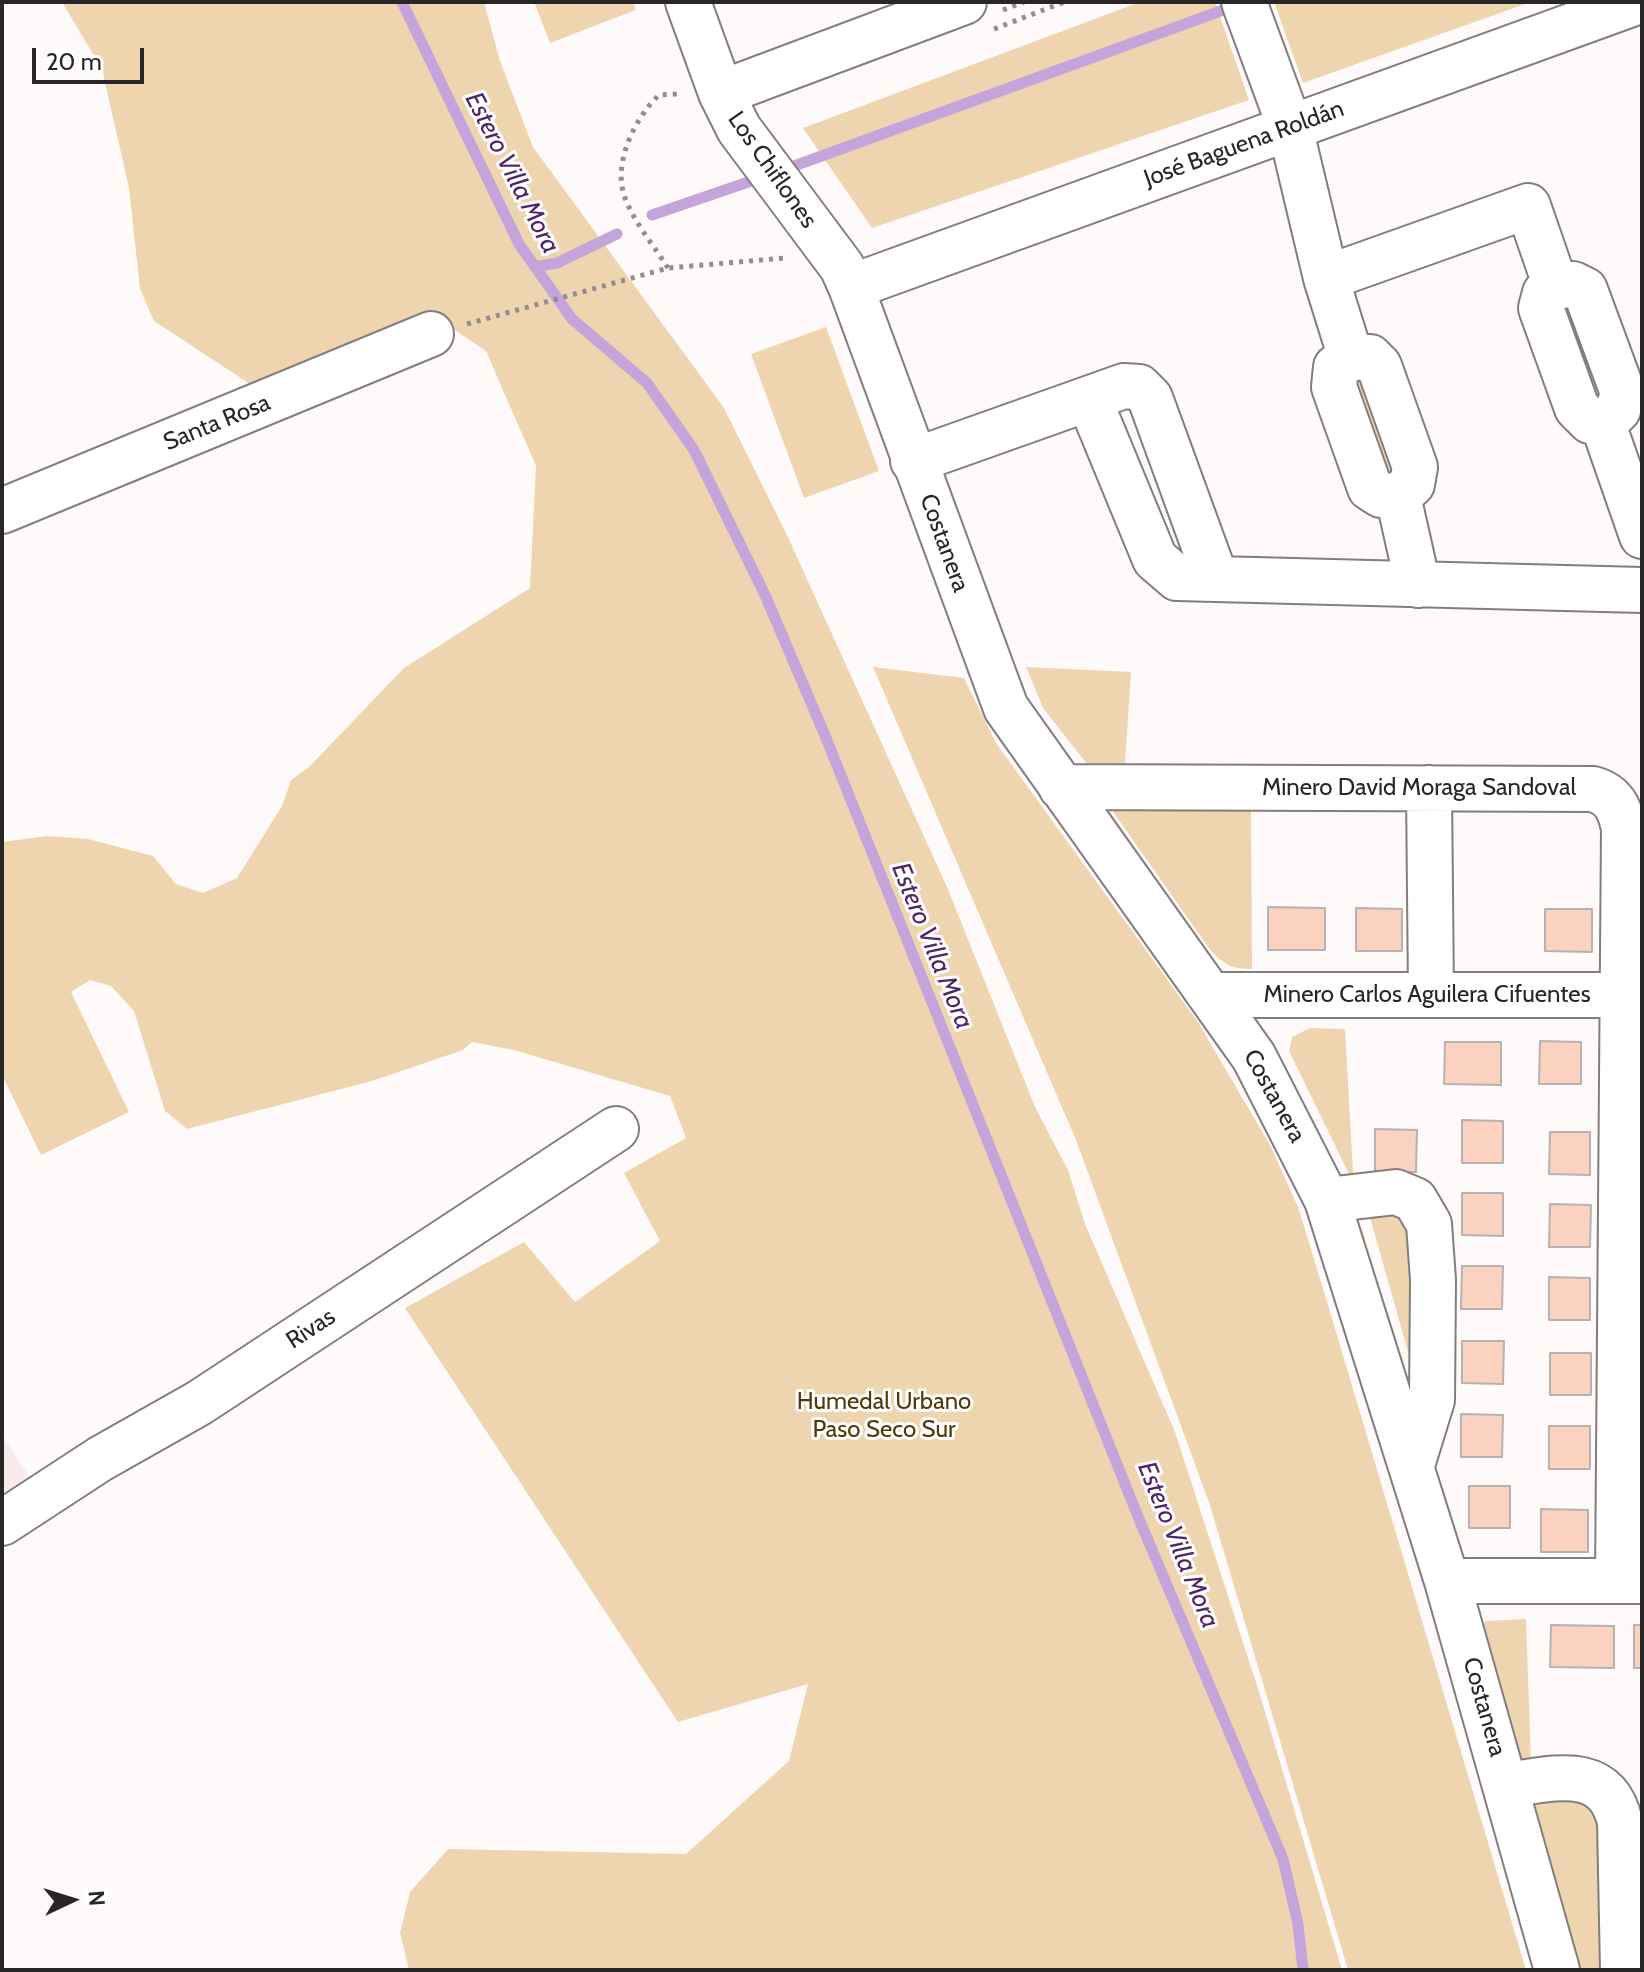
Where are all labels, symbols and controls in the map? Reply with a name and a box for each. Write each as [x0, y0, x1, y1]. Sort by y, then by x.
scale bar [36, 32, 148, 82]
text: 20 m [46, 47, 102, 76]
water label: Estero Villa Mora [458, 87, 566, 259]
street label: José Baguena Roldán [1140, 94, 1348, 194]
street label: Los Chiflones [721, 106, 823, 234]
street label: Santa Rosa [159, 389, 275, 457]
street label: Costanera [913, 490, 975, 596]
street label: Minero David Moraga Sandoval [1262, 774, 1576, 802]
water label: Estero Villa Mora [884, 858, 980, 1034]
street label: Minero Carlos Aguilera Cifuentes [1263, 981, 1591, 1009]
street label: Costanera [1237, 1044, 1311, 1148]
street label: Rivas [281, 1303, 341, 1355]
park label: Humedal Urbano Paso Seco Sur [797, 1388, 971, 1444]
water label: Estero Villa Mora [1130, 1457, 1226, 1633]
street label: Costanera [1456, 1654, 1512, 1760]
north arrow [32, 1860, 112, 1940]
text: N [82, 1890, 110, 1907]

